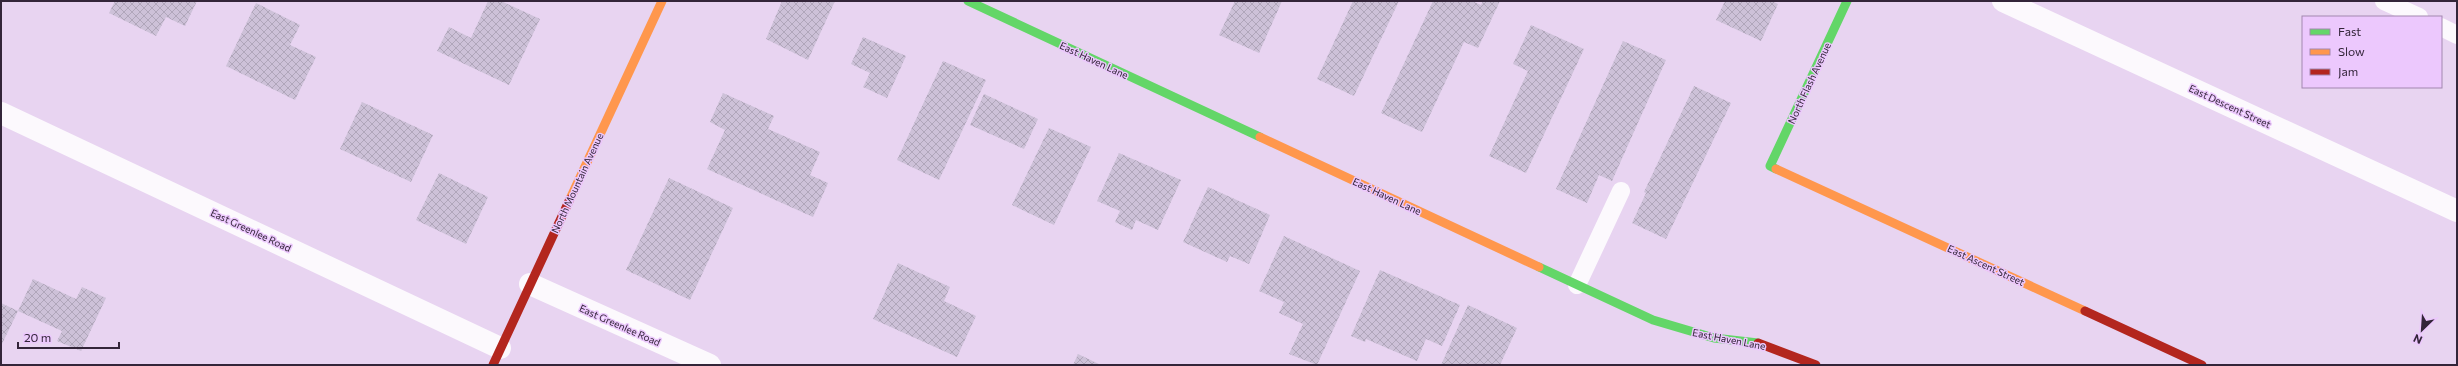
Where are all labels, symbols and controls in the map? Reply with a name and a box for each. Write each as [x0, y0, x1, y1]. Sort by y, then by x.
legend [2302, 16, 2442, 88]
text: Fast [2338, 24, 2361, 38]
street label: East Haven Lane [1058, 39, 1130, 81]
street label: North Flash Avenue [1785, 40, 1833, 126]
text: Slow [2338, 44, 2365, 58]
text: Jam [2338, 64, 2358, 79]
street label: East Descent Street [2187, 82, 2273, 130]
street label: North Mountain Avenue [549, 131, 605, 235]
street label: East Haven Lane [1351, 175, 1423, 217]
street label: East Greenlee Road [209, 206, 293, 254]
street label: East Ascent Street [1946, 242, 2026, 288]
street label: East Greenlee Road [578, 302, 663, 348]
north arrow [2402, 310, 2442, 350]
scale bar [18, 324, 119, 350]
street label: East Haven Lane [1691, 326, 1767, 352]
text: 20 m [24, 330, 51, 344]
text: N [2411, 332, 2424, 347]

